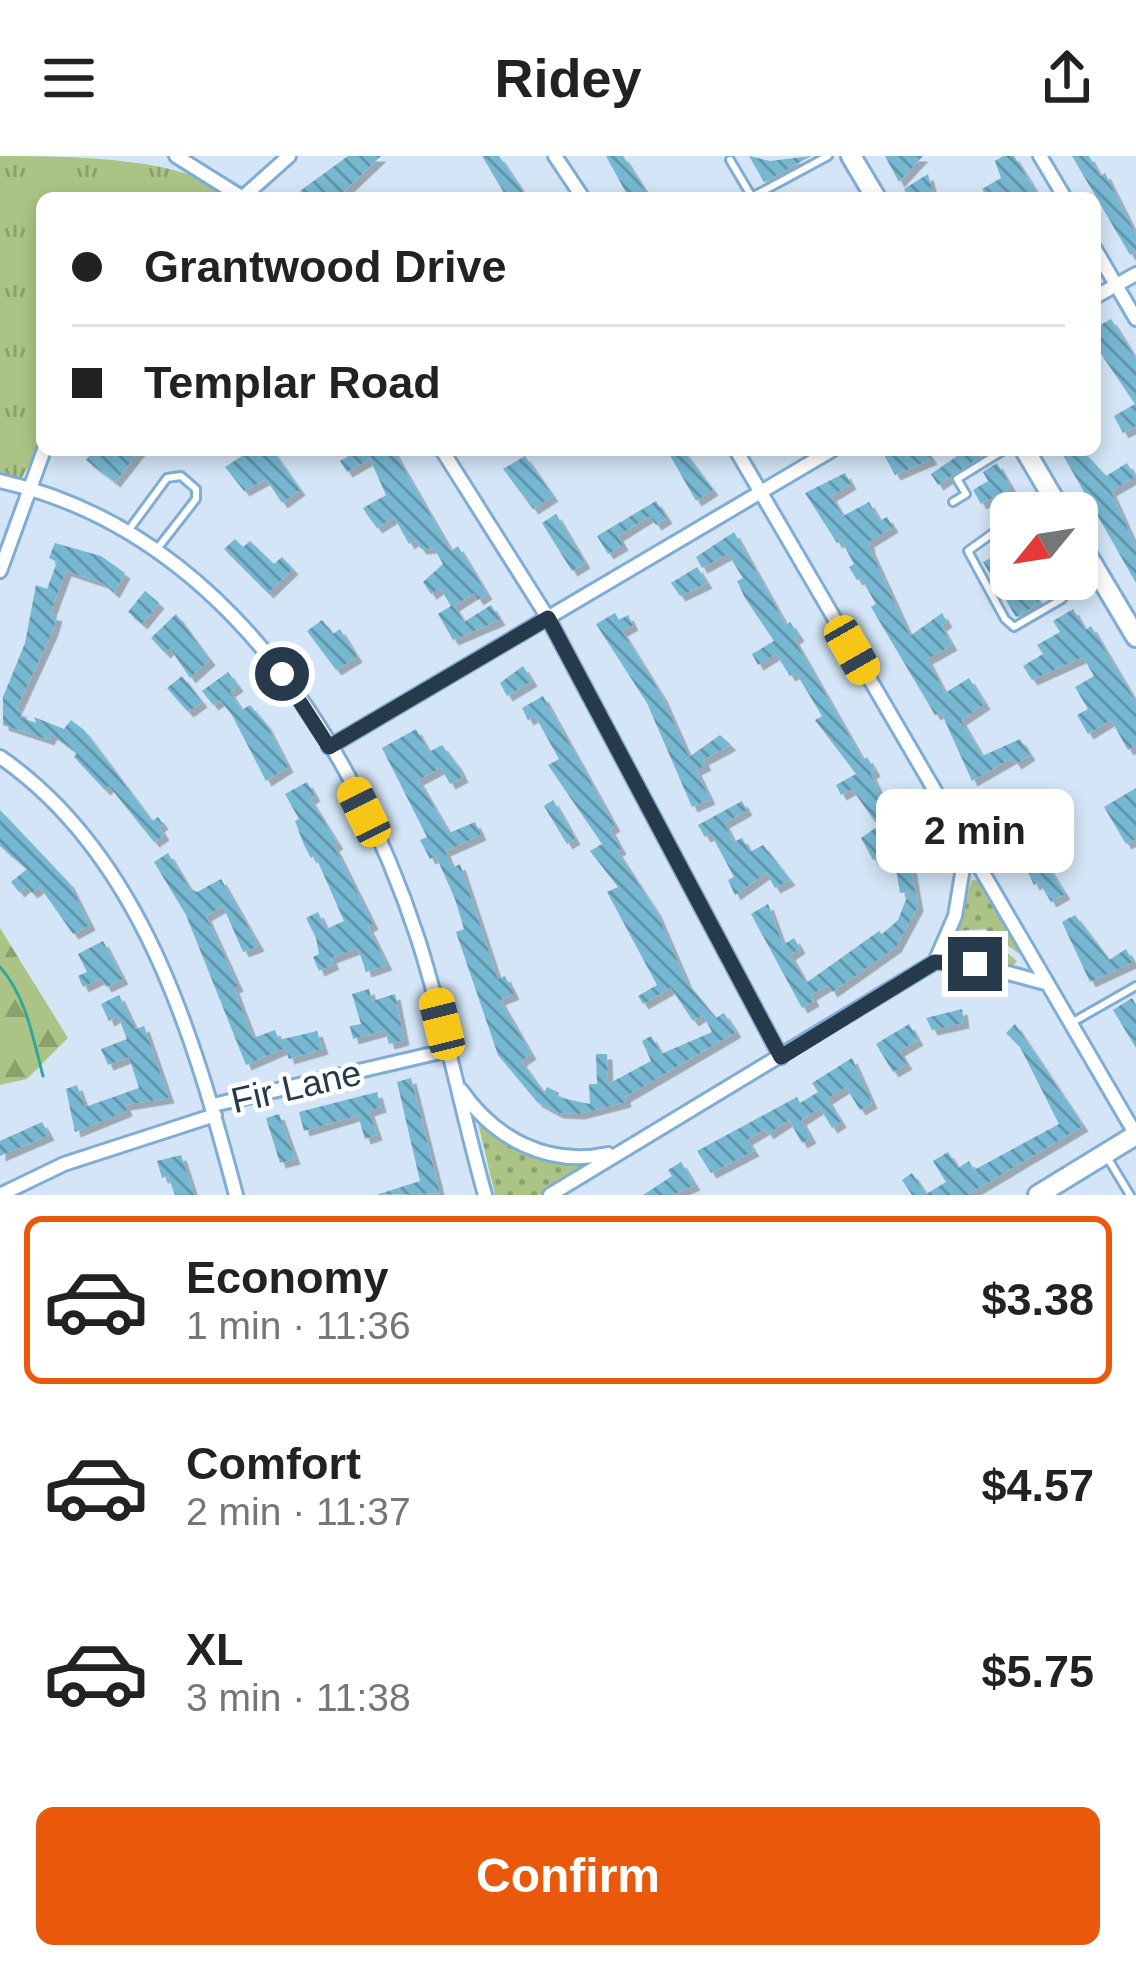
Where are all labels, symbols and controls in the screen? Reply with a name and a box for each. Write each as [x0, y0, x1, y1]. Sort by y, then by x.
icon: menu [36, 45, 102, 111]
icon: share [1034, 45, 1100, 111]
text: Ridey [494, 48, 642, 108]
text: Grantwood Drive [144, 241, 507, 292]
text: Templar Road [144, 357, 441, 408]
north arrow [990, 492, 1098, 600]
map controls [990, 492, 1098, 600]
car [818, 610, 886, 690]
route start [255, 647, 309, 701]
car [332, 772, 396, 852]
callout: 2 min [876, 790, 1074, 874]
text: 2 min [924, 809, 1026, 852]
route end [948, 937, 1002, 991]
car [416, 985, 468, 1063]
street label: Fir Lane [227, 1052, 365, 1121]
icon: car [42, 1246, 150, 1354]
text: Economy [186, 1252, 389, 1303]
text: $3.38 [981, 1274, 1094, 1325]
text: 1 min · 11:36 [186, 1304, 411, 1347]
icon: car [42, 1432, 150, 1540]
text: Comfort [186, 1438, 361, 1489]
text: $4.57 [981, 1460, 1094, 1511]
text: 2 min · 11:37 [186, 1490, 411, 1533]
icon: car [42, 1618, 150, 1726]
text: XL [186, 1624, 244, 1675]
text: $5.75 [981, 1646, 1094, 1697]
text: 3 min · 11:38 [186, 1676, 411, 1719]
button: Confirm [36, 1807, 1100, 1945]

